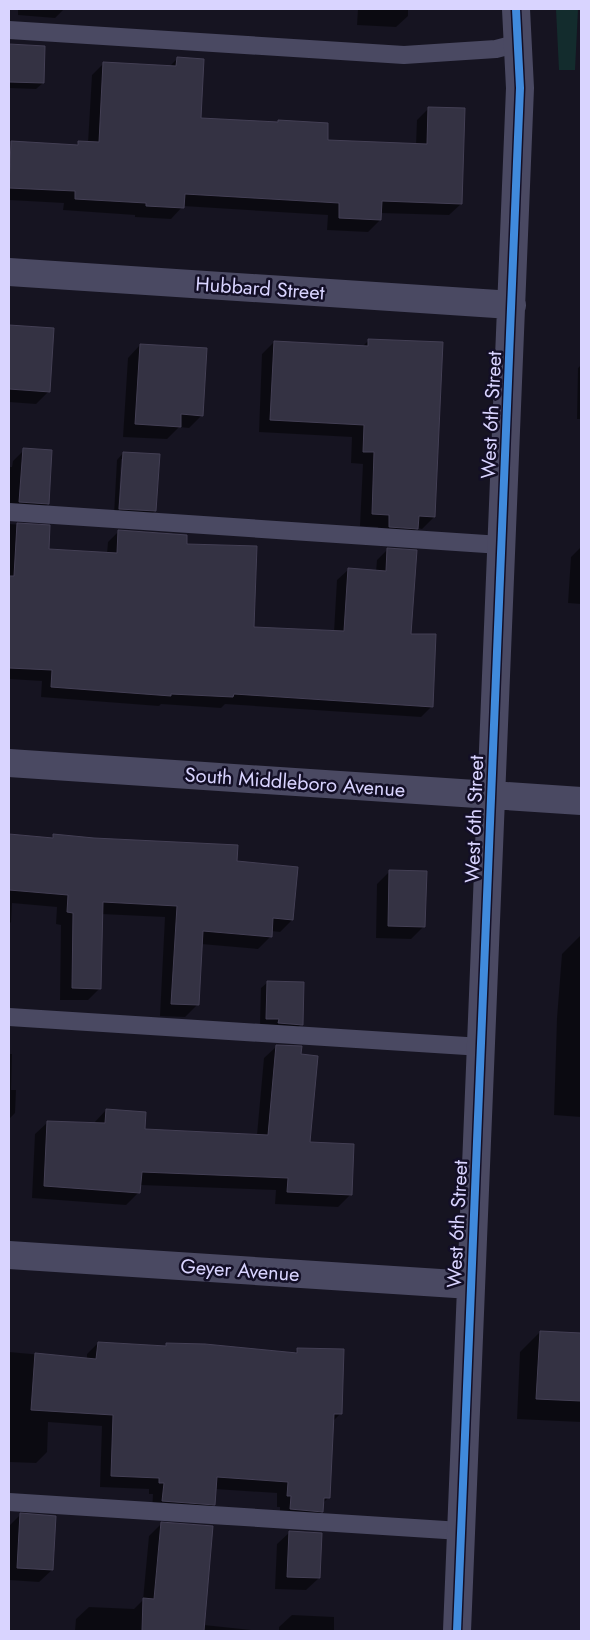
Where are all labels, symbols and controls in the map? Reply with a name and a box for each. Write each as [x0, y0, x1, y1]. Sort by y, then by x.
street label: Hubbard Street [195, 270, 326, 307]
street label: West 6th Street [474, 350, 509, 480]
street label: West 6th Street [458, 754, 491, 883]
street label: South Middleboro Avenue [184, 760, 406, 805]
street label: West 6th Street [440, 1159, 475, 1289]
street label: Geyer Avenue [179, 1252, 301, 1289]

